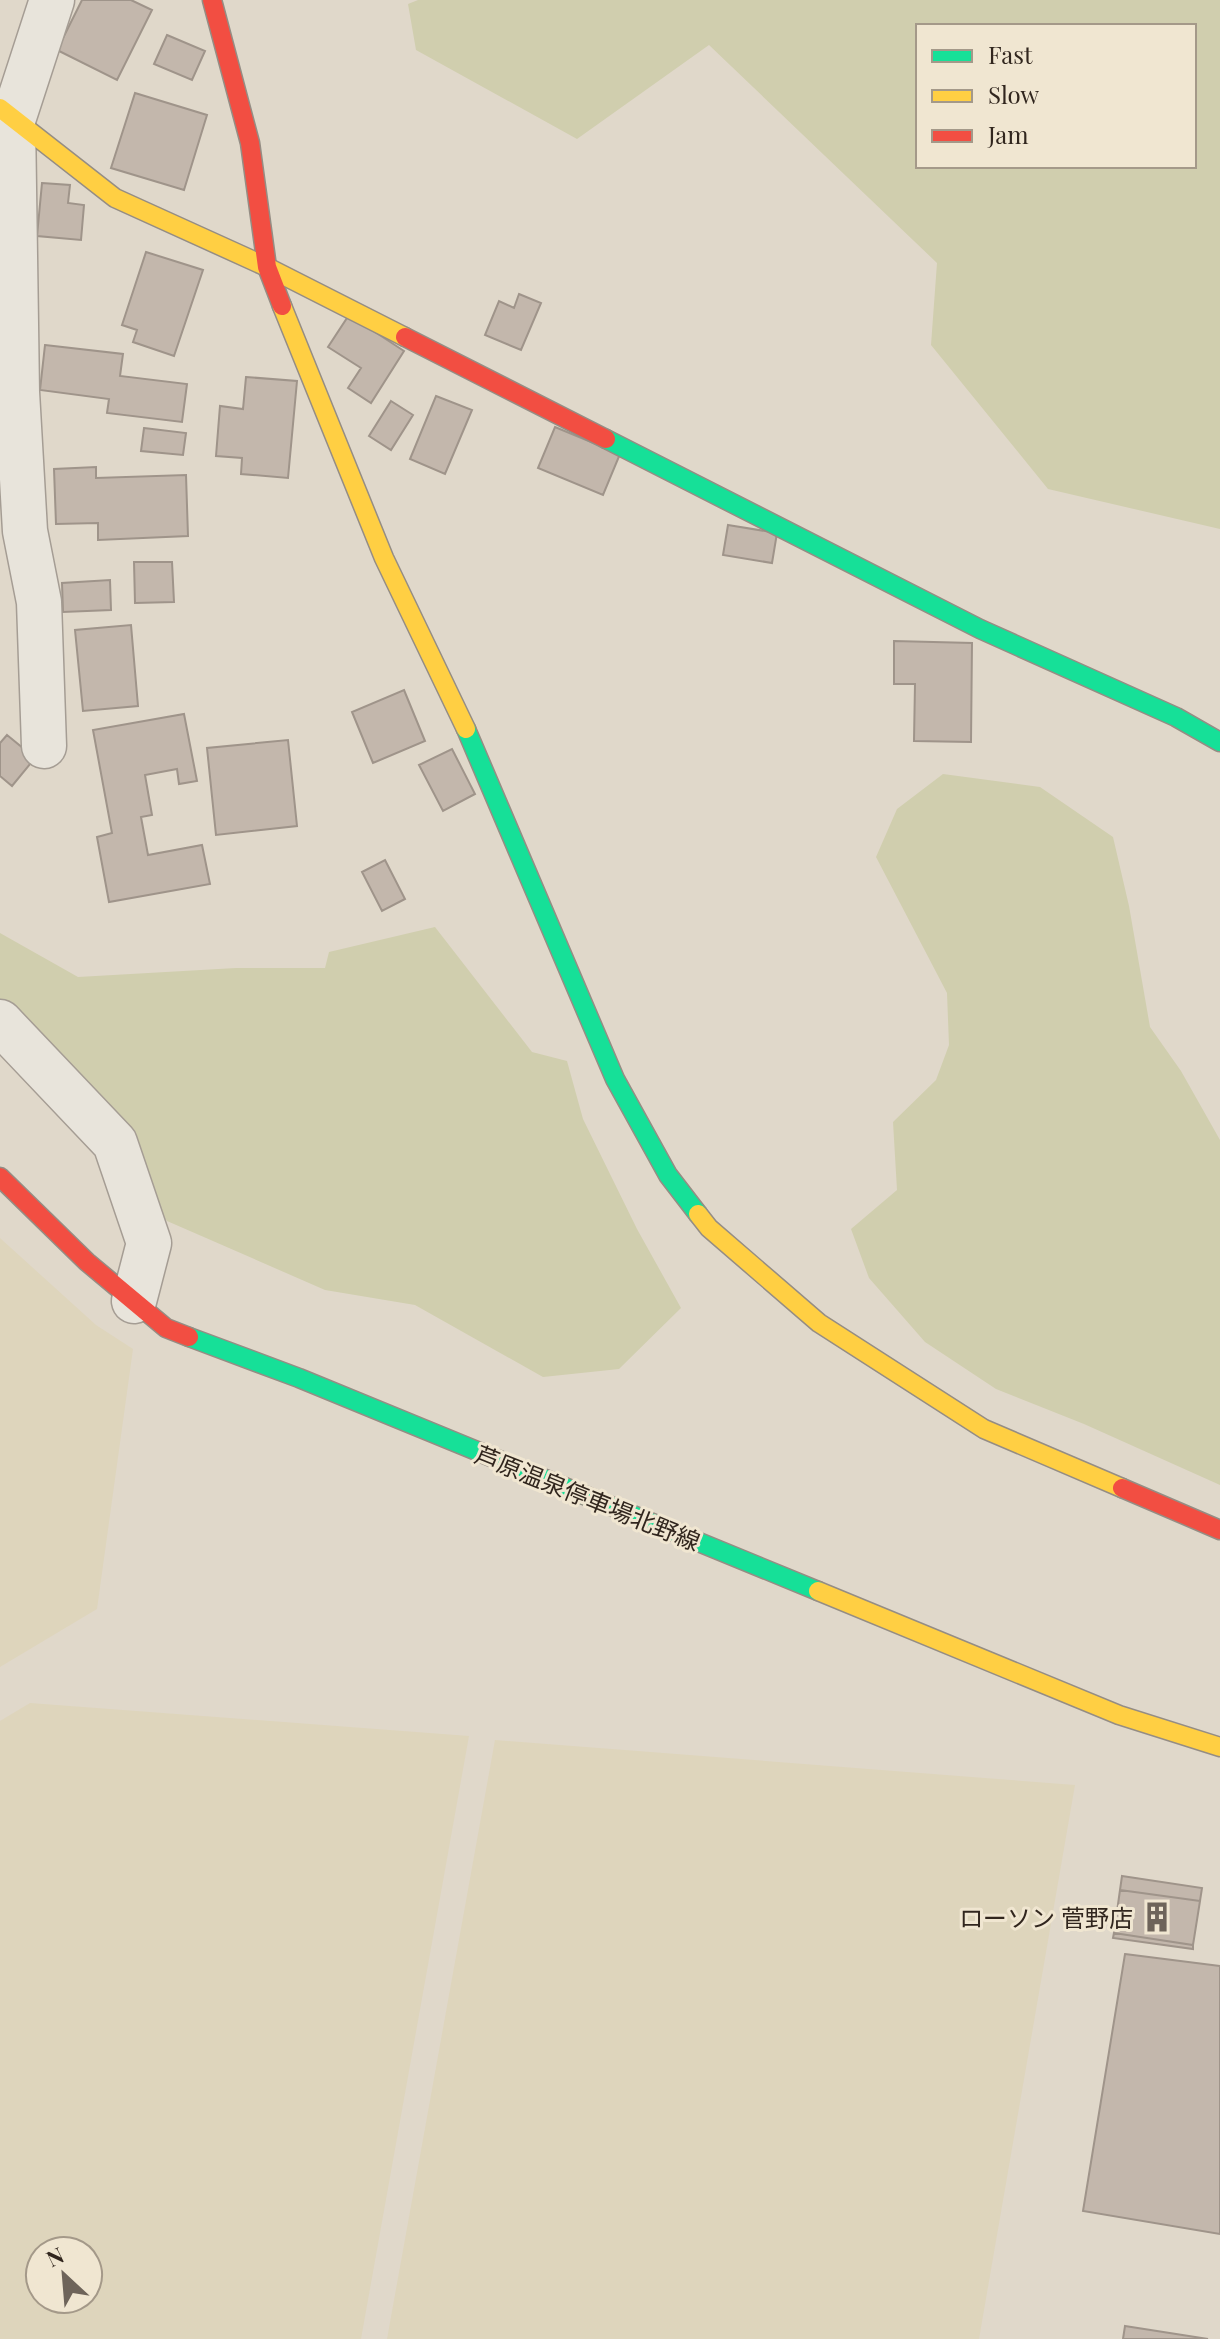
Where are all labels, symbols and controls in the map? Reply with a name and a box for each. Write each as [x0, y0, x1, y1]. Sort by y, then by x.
legend [916, 24, 1196, 168]
text: Fast [988, 38, 1033, 70]
text: Slow [988, 78, 1040, 110]
text: Jam [987, 118, 1029, 150]
street label: 芦原温泉停車場北野線 [471, 1437, 705, 1557]
building icon: ローソン 菅野店 [1140, 1900, 1174, 1934]
place label: ローソン 菅野店 [959, 1901, 1133, 1933]
north arrow [24, 2235, 104, 2315]
text: N [41, 2239, 69, 2273]

